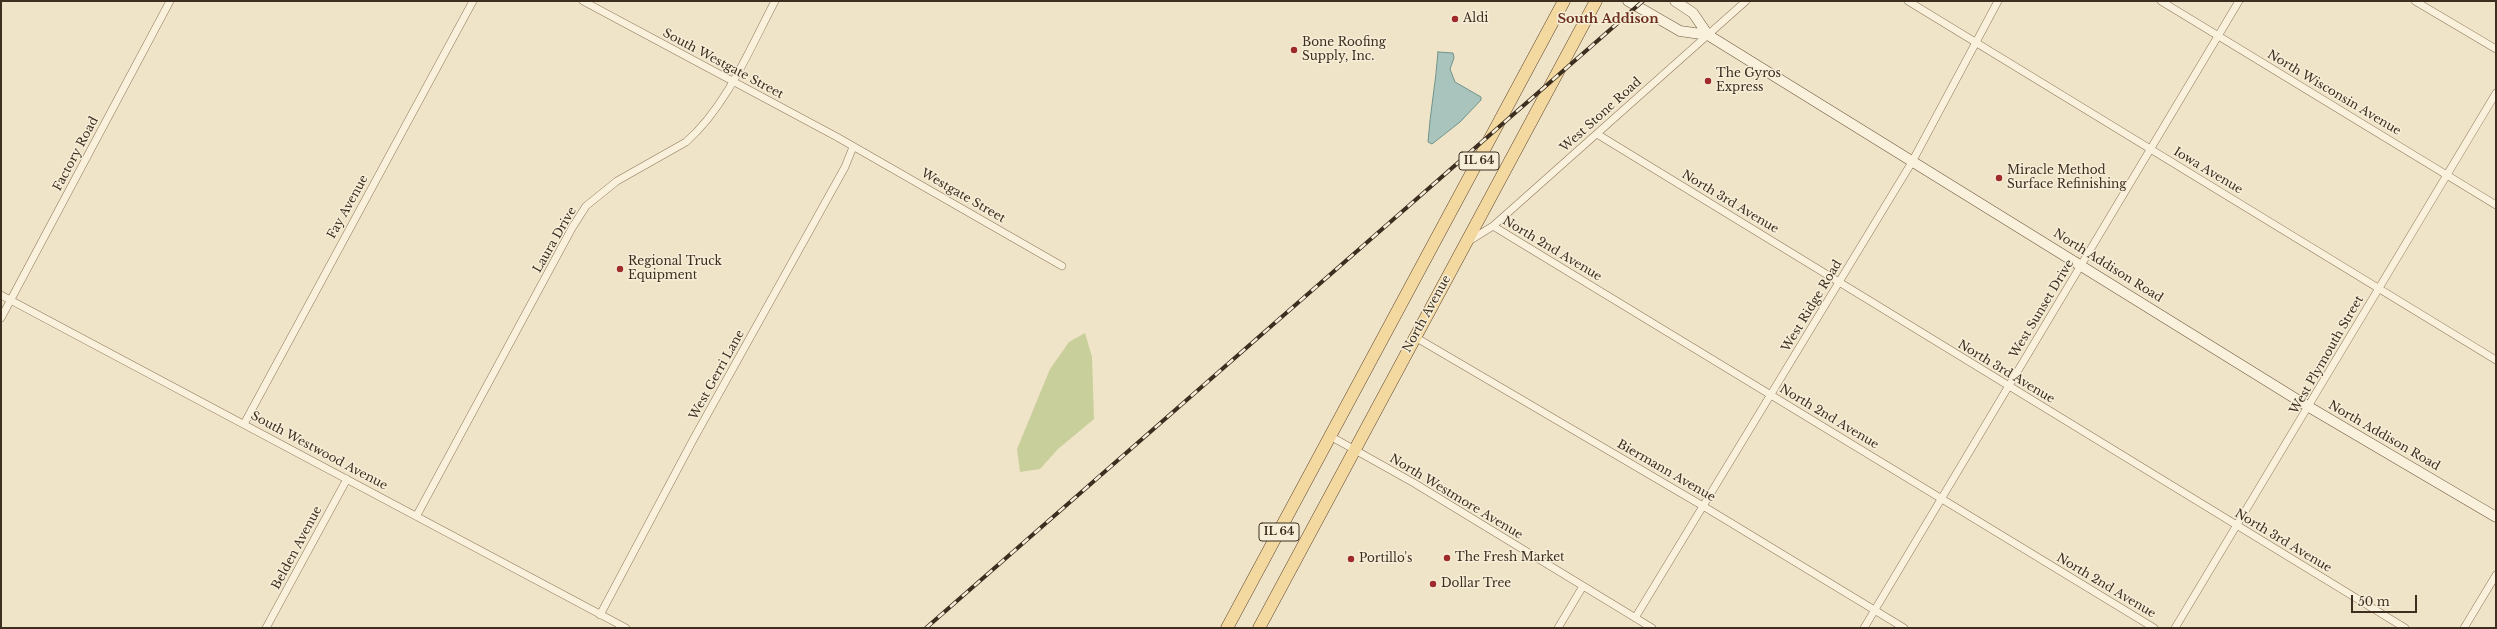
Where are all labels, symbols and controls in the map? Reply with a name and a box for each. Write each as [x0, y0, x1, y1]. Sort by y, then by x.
district label: South Addison [1557, 11, 1659, 27]
place label: Aldi [1463, 12, 1488, 26]
marker: Aldi [1450, 14, 1460, 24]
street label: South Westgate Street [660, 26, 786, 102]
place label: Bone Roofing Supply, Inc. [1302, 36, 1386, 64]
marker: Bone Roofing Supply, Inc. [1289, 45, 1299, 55]
street label: North Wisconsin Avenue [2265, 47, 2403, 139]
place label: The Gyros Express [1716, 67, 1781, 95]
street label: West Stone Road [1558, 75, 1644, 155]
marker: The Gyros Express [1703, 76, 1713, 86]
street label: Factory Road [50, 114, 102, 194]
street label: Iowa Avenue [2171, 145, 2245, 197]
road number: IL 64 [1459, 152, 1499, 170]
place label: Miracle Method Surface Refinishing [2007, 164, 2127, 192]
street label: Westgate Street [918, 166, 1008, 226]
street label: North 3rd Avenue [1679, 167, 1781, 237]
street label: Fay Avenue [325, 173, 371, 241]
marker: Miracle Method Surface Refinishing [1994, 173, 2004, 183]
street label: Laura Drive [530, 205, 580, 275]
street label: North 2nd Avenue [1500, 214, 1604, 284]
street label: North Addison Road [2051, 226, 2165, 306]
place label: Regional Truck Equipment [628, 255, 722, 283]
street label: West Ridge Road [1779, 257, 1845, 355]
street label: West Sunset Drive [2007, 257, 2077, 361]
marker: Regional Truck Equipment [615, 264, 625, 274]
street label: North Avenue [1400, 273, 1454, 355]
street label: West Plymouth Street [2287, 293, 2367, 417]
street label: West Gerri Lane [686, 328, 748, 422]
street label: North 3rd Avenue [1955, 337, 2057, 407]
street label: North 2nd Avenue [1777, 382, 1881, 452]
street label: North Addison Road [2326, 398, 2442, 474]
street label: South Westwood Avenue [248, 409, 390, 493]
street label: Biermann Avenue [1614, 437, 1718, 505]
street label: North Westmore Avenue [1387, 452, 1525, 542]
street label: Belden Avenue [269, 504, 325, 592]
street label: North 3rd Avenue [2232, 506, 2334, 576]
road number: IL 64 [1259, 523, 1299, 541]
place label: The Fresh Market [1455, 551, 1565, 565]
street label: North 2nd Avenue [2054, 551, 2158, 621]
place label: Portillo's [1359, 552, 1412, 566]
marker: The Fresh Market [1442, 553, 1452, 563]
marker: Portillo's [1346, 554, 1356, 564]
place label: Dollar Tree [1441, 577, 1511, 591]
marker: Dollar Tree [1428, 579, 1438, 589]
scale bar [2353, 587, 2419, 613]
text: 50 m [2358, 594, 2390, 609]

